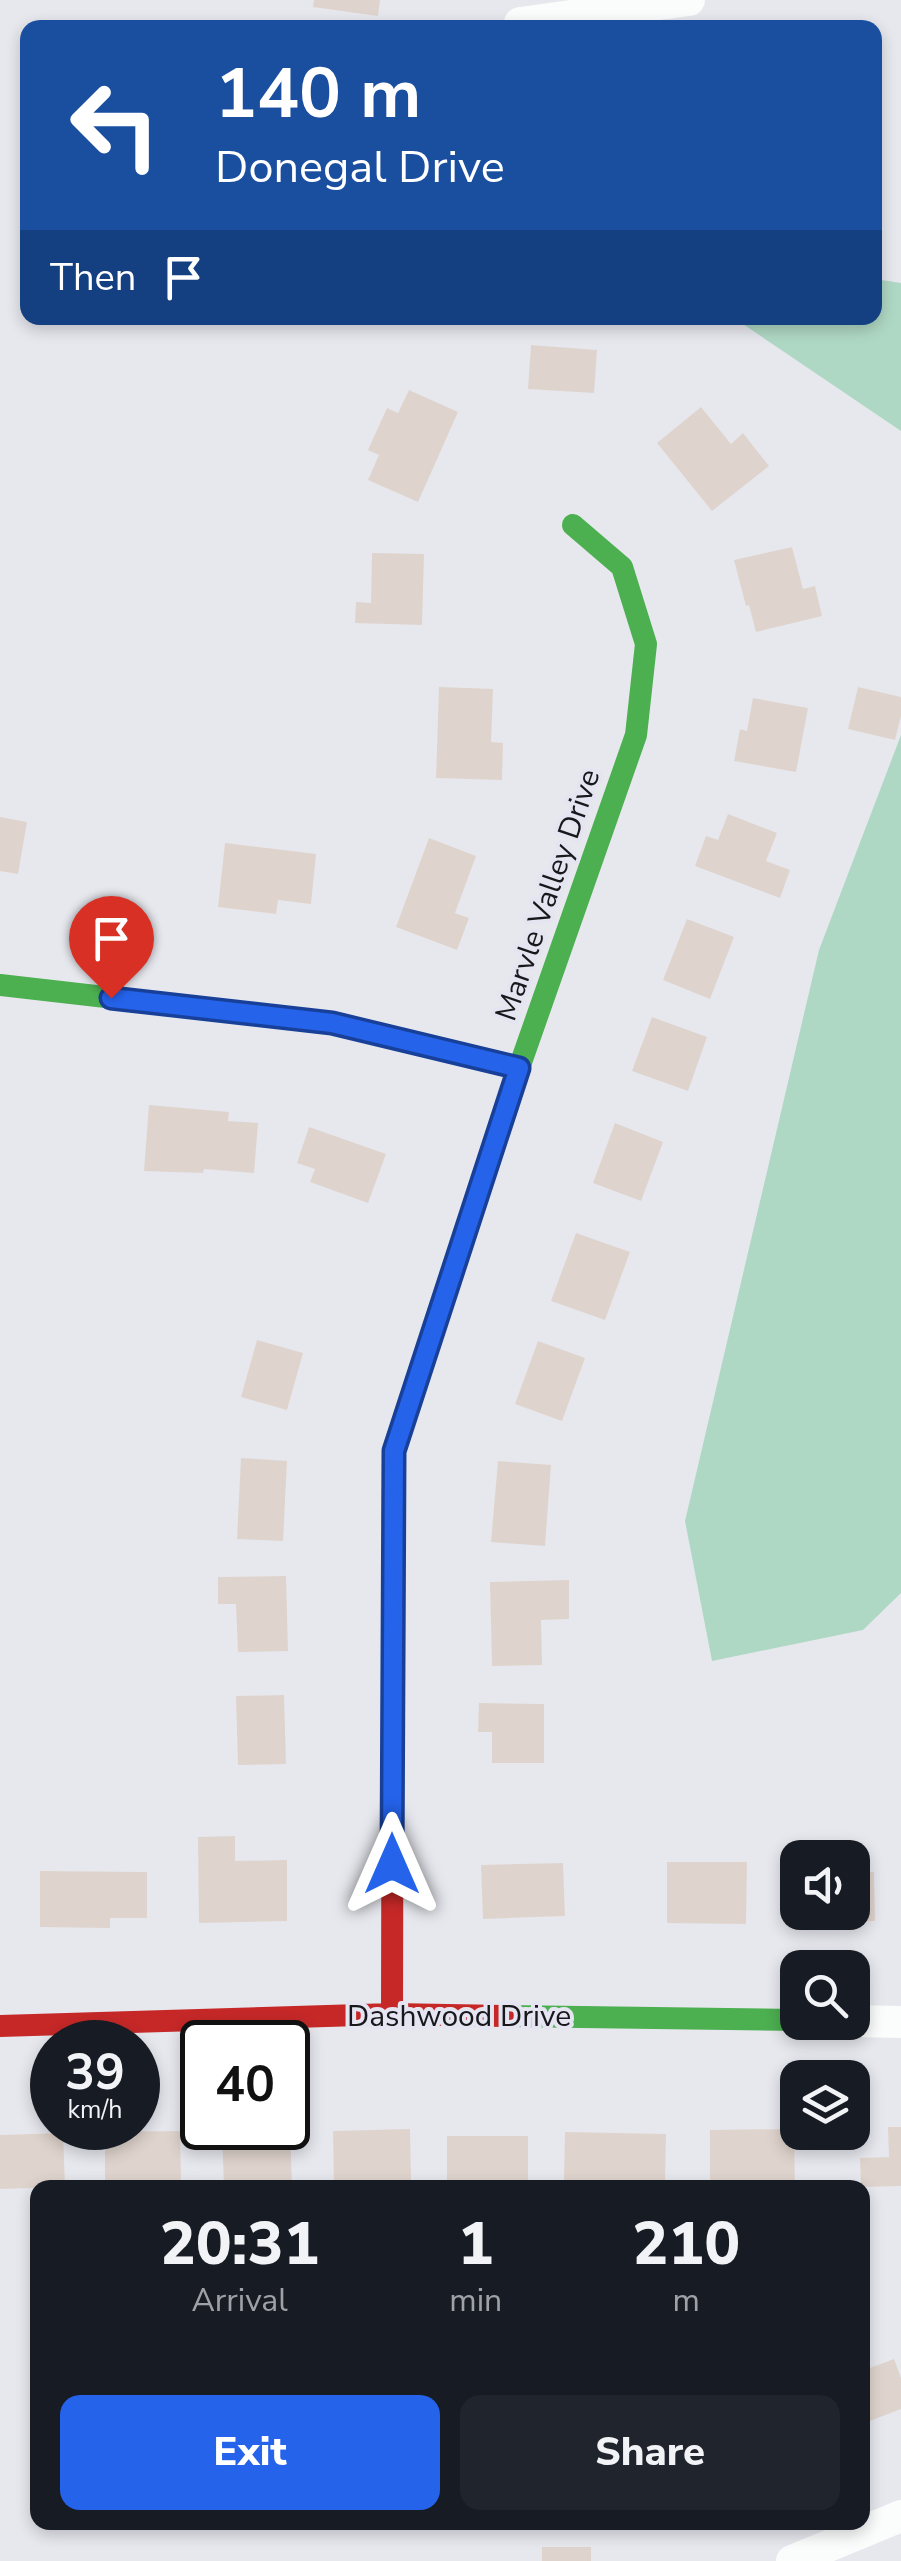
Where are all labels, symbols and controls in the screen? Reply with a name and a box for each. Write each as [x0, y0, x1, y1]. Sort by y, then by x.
text: 140 m [215, 46, 421, 142]
icon: left [50, 60, 180, 190]
text: Donegal Drive [215, 137, 505, 198]
icon: arrive [156, 250, 211, 305]
text: Then [50, 252, 136, 303]
street label: Marvle Valley Drive [486, 764, 610, 1026]
pin [69, 896, 154, 999]
icon: arrive [84, 911, 139, 966]
position arrow [340, 1812, 444, 1916]
map controls [780, 1840, 870, 2150]
button: sound [780, 1840, 870, 1930]
button: search [780, 1950, 870, 2040]
street label: Dashwood Drive [347, 1996, 571, 2037]
speed limit sign: 40 [180, 2020, 310, 2150]
text: 39 [65, 2038, 125, 2107]
button: layers [780, 2060, 870, 2150]
text: km/h [67, 2093, 123, 2127]
text: 20:31 [160, 2203, 319, 2285]
text: 1 [458, 2203, 494, 2285]
text: 210 [632, 2203, 740, 2285]
text: Arrival [192, 2279, 288, 2322]
text: min [449, 2279, 502, 2322]
text: m [672, 2279, 700, 2322]
button: Exit [60, 2395, 440, 2510]
button: Share [460, 2395, 840, 2510]

